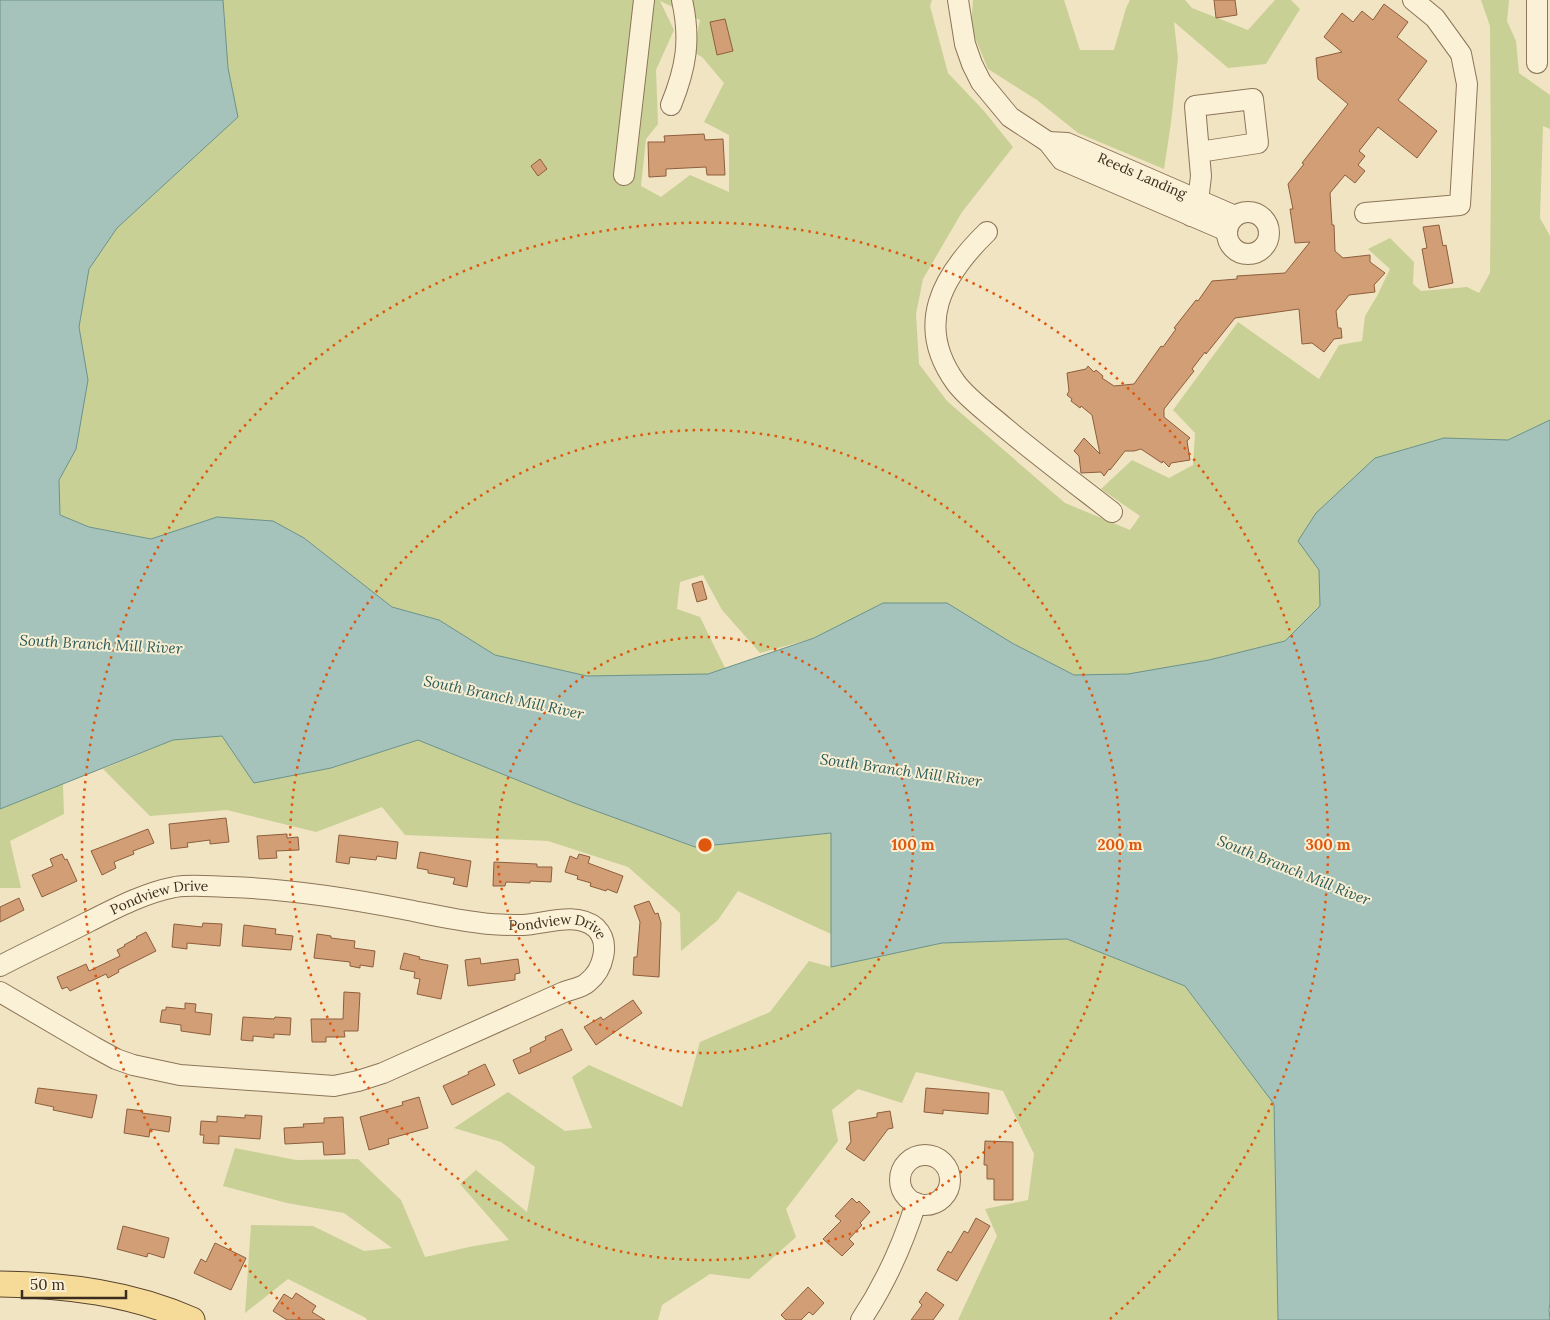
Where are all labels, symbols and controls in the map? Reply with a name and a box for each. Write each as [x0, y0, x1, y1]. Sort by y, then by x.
street label: Reeds Landing [1095, 148, 1190, 203]
water label: South Branch Mill River [19, 630, 183, 658]
water label: South Branch Mill River [422, 671, 586, 723]
water label: South Branch Mill River [819, 749, 983, 791]
water label: South Branch Mill River [1215, 831, 1373, 909]
text: 100 m [892, 835, 935, 854]
text: 200 m [1098, 835, 1143, 854]
text: 300 m [1305, 835, 1351, 854]
centre of rings [696, 836, 714, 854]
street label: Pondview Drive [107, 877, 209, 919]
street label: Pondview Drive [509, 910, 611, 943]
scale bar [22, 1268, 126, 1300]
text: 50 m [30, 1275, 65, 1294]

